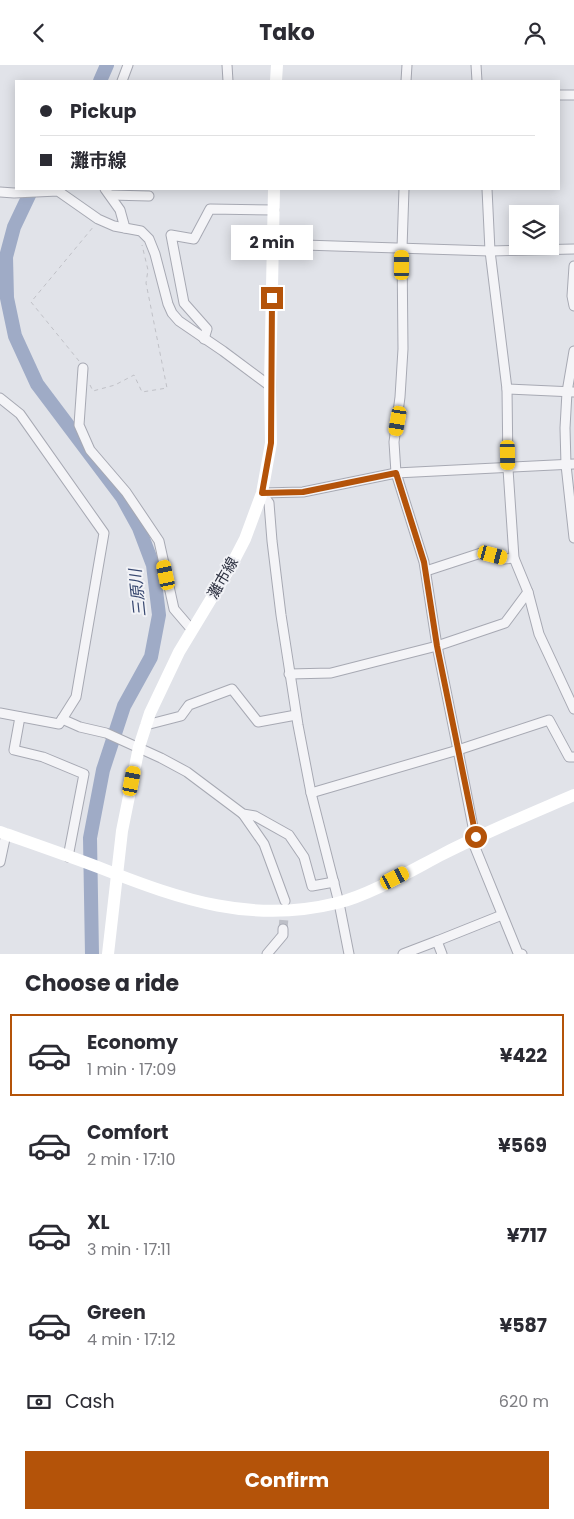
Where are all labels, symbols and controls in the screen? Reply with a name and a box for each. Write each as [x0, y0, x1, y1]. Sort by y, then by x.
text: Tako [259, 17, 315, 48]
icon: back [25, 19, 53, 47]
icon: person [521, 19, 549, 47]
text: Pickup [70, 98, 136, 125]
text: 灘市線 [70, 147, 127, 174]
map controls [509, 205, 559, 255]
button: layers [509, 205, 559, 255]
callout: 2 min [231, 225, 313, 261]
text: 2 min [250, 231, 294, 254]
car [394, 250, 409, 280]
route end [261, 287, 283, 309]
car [388, 405, 407, 437]
car [500, 440, 515, 470]
car [476, 544, 509, 566]
street label: 灘市線 [202, 553, 243, 602]
car [155, 559, 176, 591]
water label: 三原川 [123, 566, 151, 618]
car [121, 765, 142, 797]
route start [465, 826, 487, 848]
car [378, 865, 411, 891]
text: Choose a ride [25, 968, 179, 999]
text: Economy [87, 1029, 178, 1056]
icon: car [27, 1033, 72, 1078]
text: ¥422 [500, 1042, 547, 1069]
text: 1 min · 17:09 [87, 1058, 176, 1081]
text: Comfort [87, 1119, 169, 1146]
icon: car [27, 1123, 72, 1168]
text: ¥569 [498, 1132, 547, 1159]
text: 2 min · 17:10 [87, 1148, 176, 1171]
text: XL [87, 1209, 110, 1236]
icon: car [27, 1213, 72, 1258]
text: ¥717 [507, 1222, 547, 1249]
text: 3 min · 17:11 [87, 1238, 171, 1261]
text: Green [87, 1299, 146, 1326]
icon: car [27, 1303, 72, 1348]
text: ¥587 [499, 1312, 547, 1339]
text: 4 min · 17:12 [87, 1328, 176, 1351]
icon: cash [25, 1388, 53, 1416]
text: Cash [65, 1388, 115, 1415]
text: 620 m [499, 1390, 549, 1413]
button: Confirm [25, 1451, 549, 1509]

